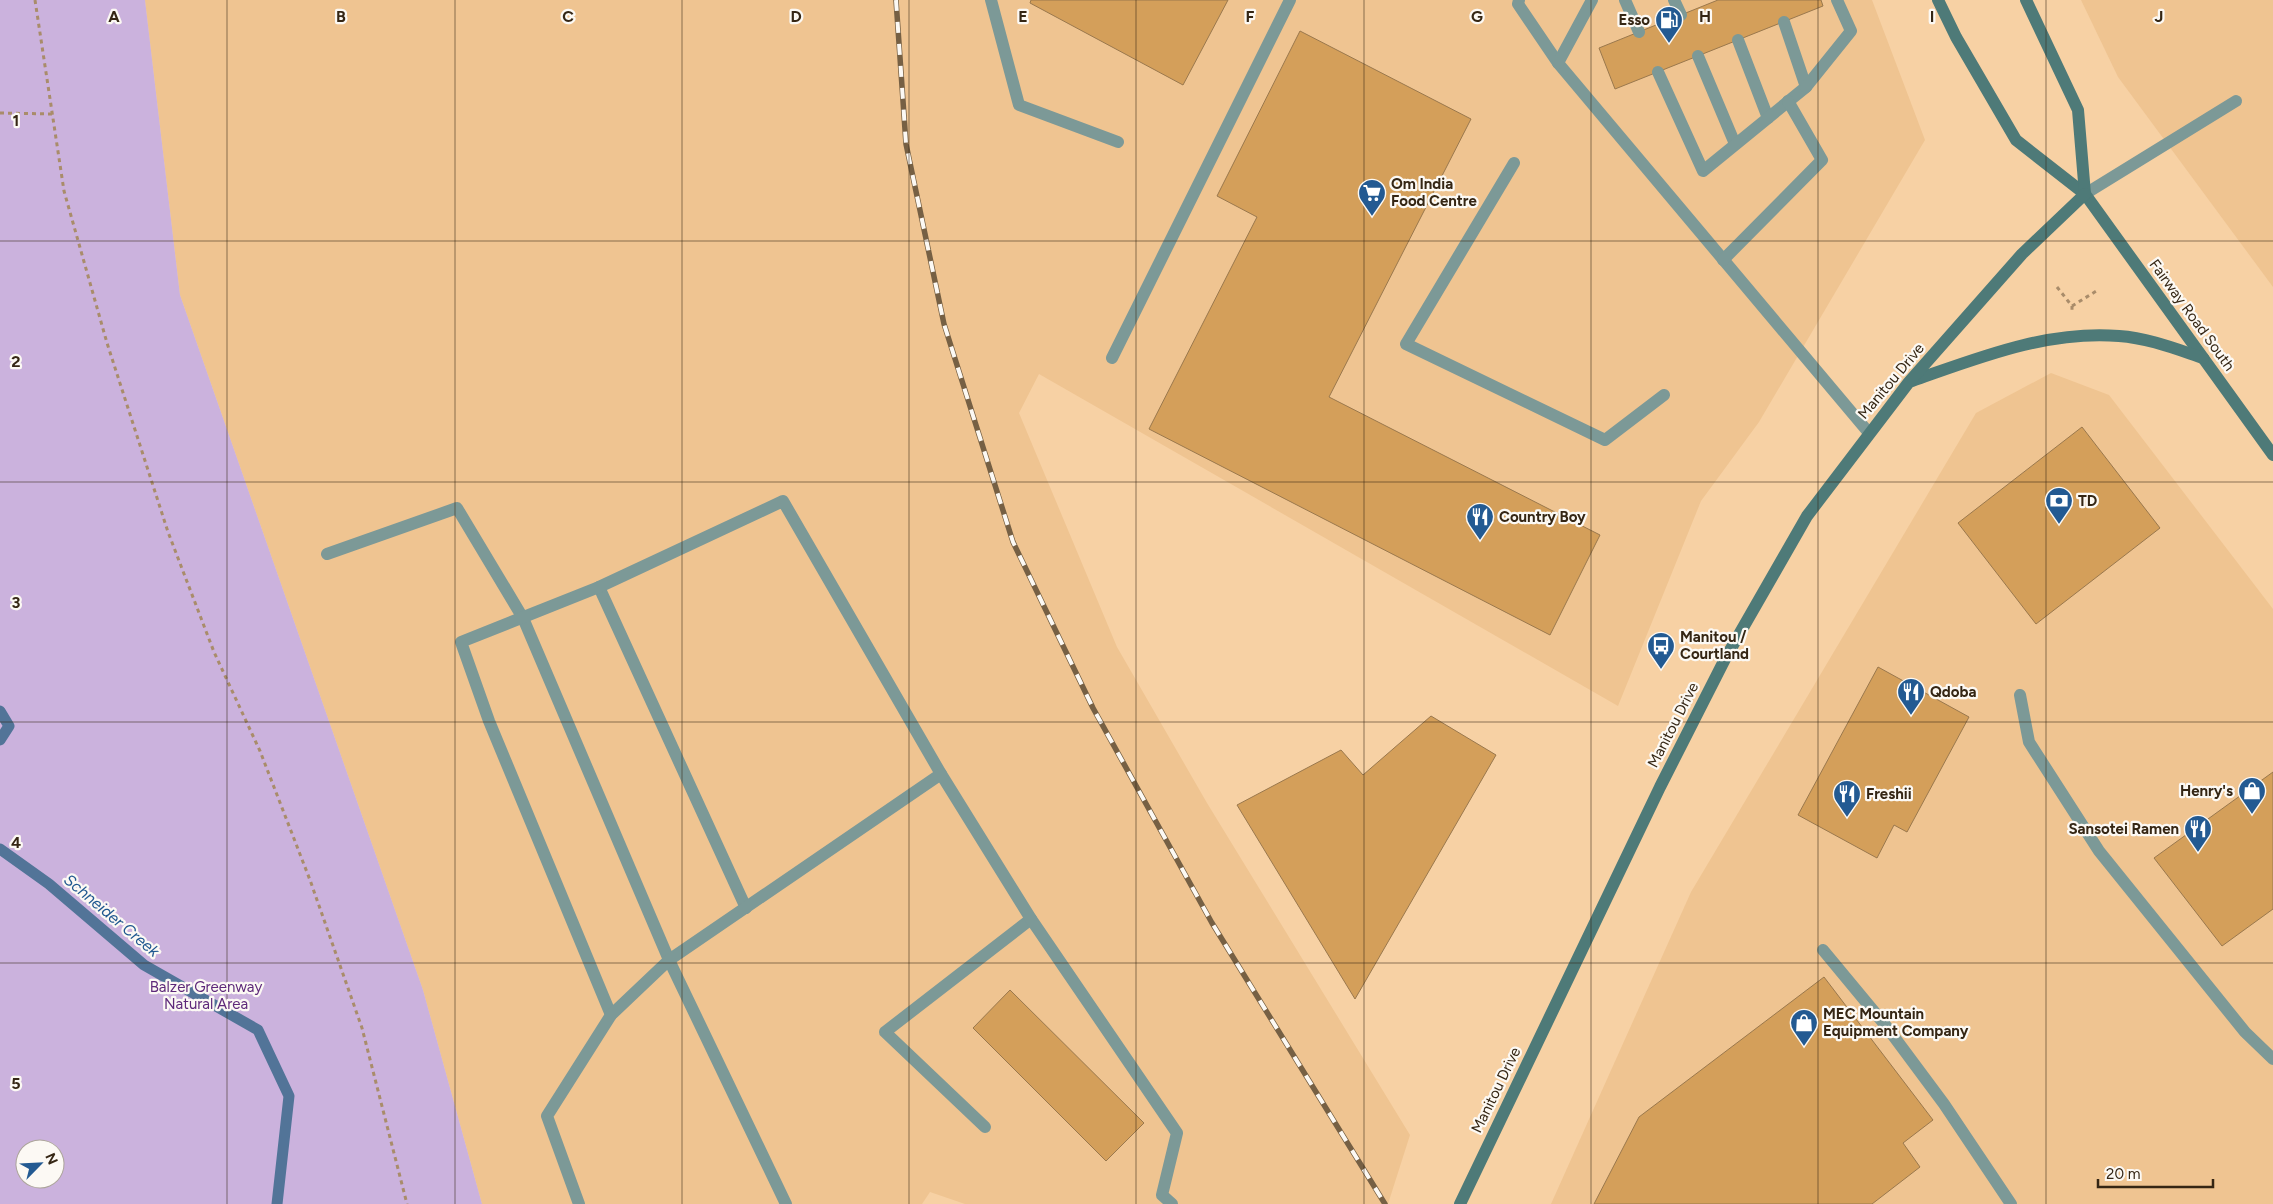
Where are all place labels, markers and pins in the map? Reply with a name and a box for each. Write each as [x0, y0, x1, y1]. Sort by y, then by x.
fuel station icon: Esso [1654, 5, 1684, 44]
place label: Esso [1618, 11, 1650, 29]
place label: Om India Food Centre [1391, 175, 1478, 210]
supermarket icon: Om India Food Centre [1357, 178, 1387, 217]
bank icon: TD [2044, 486, 2074, 525]
place label: TD [2078, 492, 2097, 510]
restaurant icon: Country Boy [1465, 502, 1495, 541]
place label: Country Boy [1499, 508, 1586, 526]
place label: Manitou / Courtland [1680, 628, 1749, 663]
bus stop icon: Manitou / Courtland [1646, 631, 1676, 670]
restaurant icon: Qdoba [1896, 677, 1926, 716]
place label: Qdoba [1930, 683, 1976, 701]
shop icon: Henry's [2237, 776, 2267, 815]
restaurant icon: Freshii [1832, 779, 1862, 818]
place label: Henry's [2180, 782, 2233, 800]
place label: Freshii [1866, 785, 1912, 803]
restaurant icon: Sansotei Ramen [2183, 814, 2213, 853]
place label: Sansotei Ramen [2068, 820, 2179, 838]
place label: MEC Mountain Equipment Company [1823, 1005, 1969, 1040]
shop icon: MEC Mountain Equipment Company [1789, 1008, 1819, 1047]

